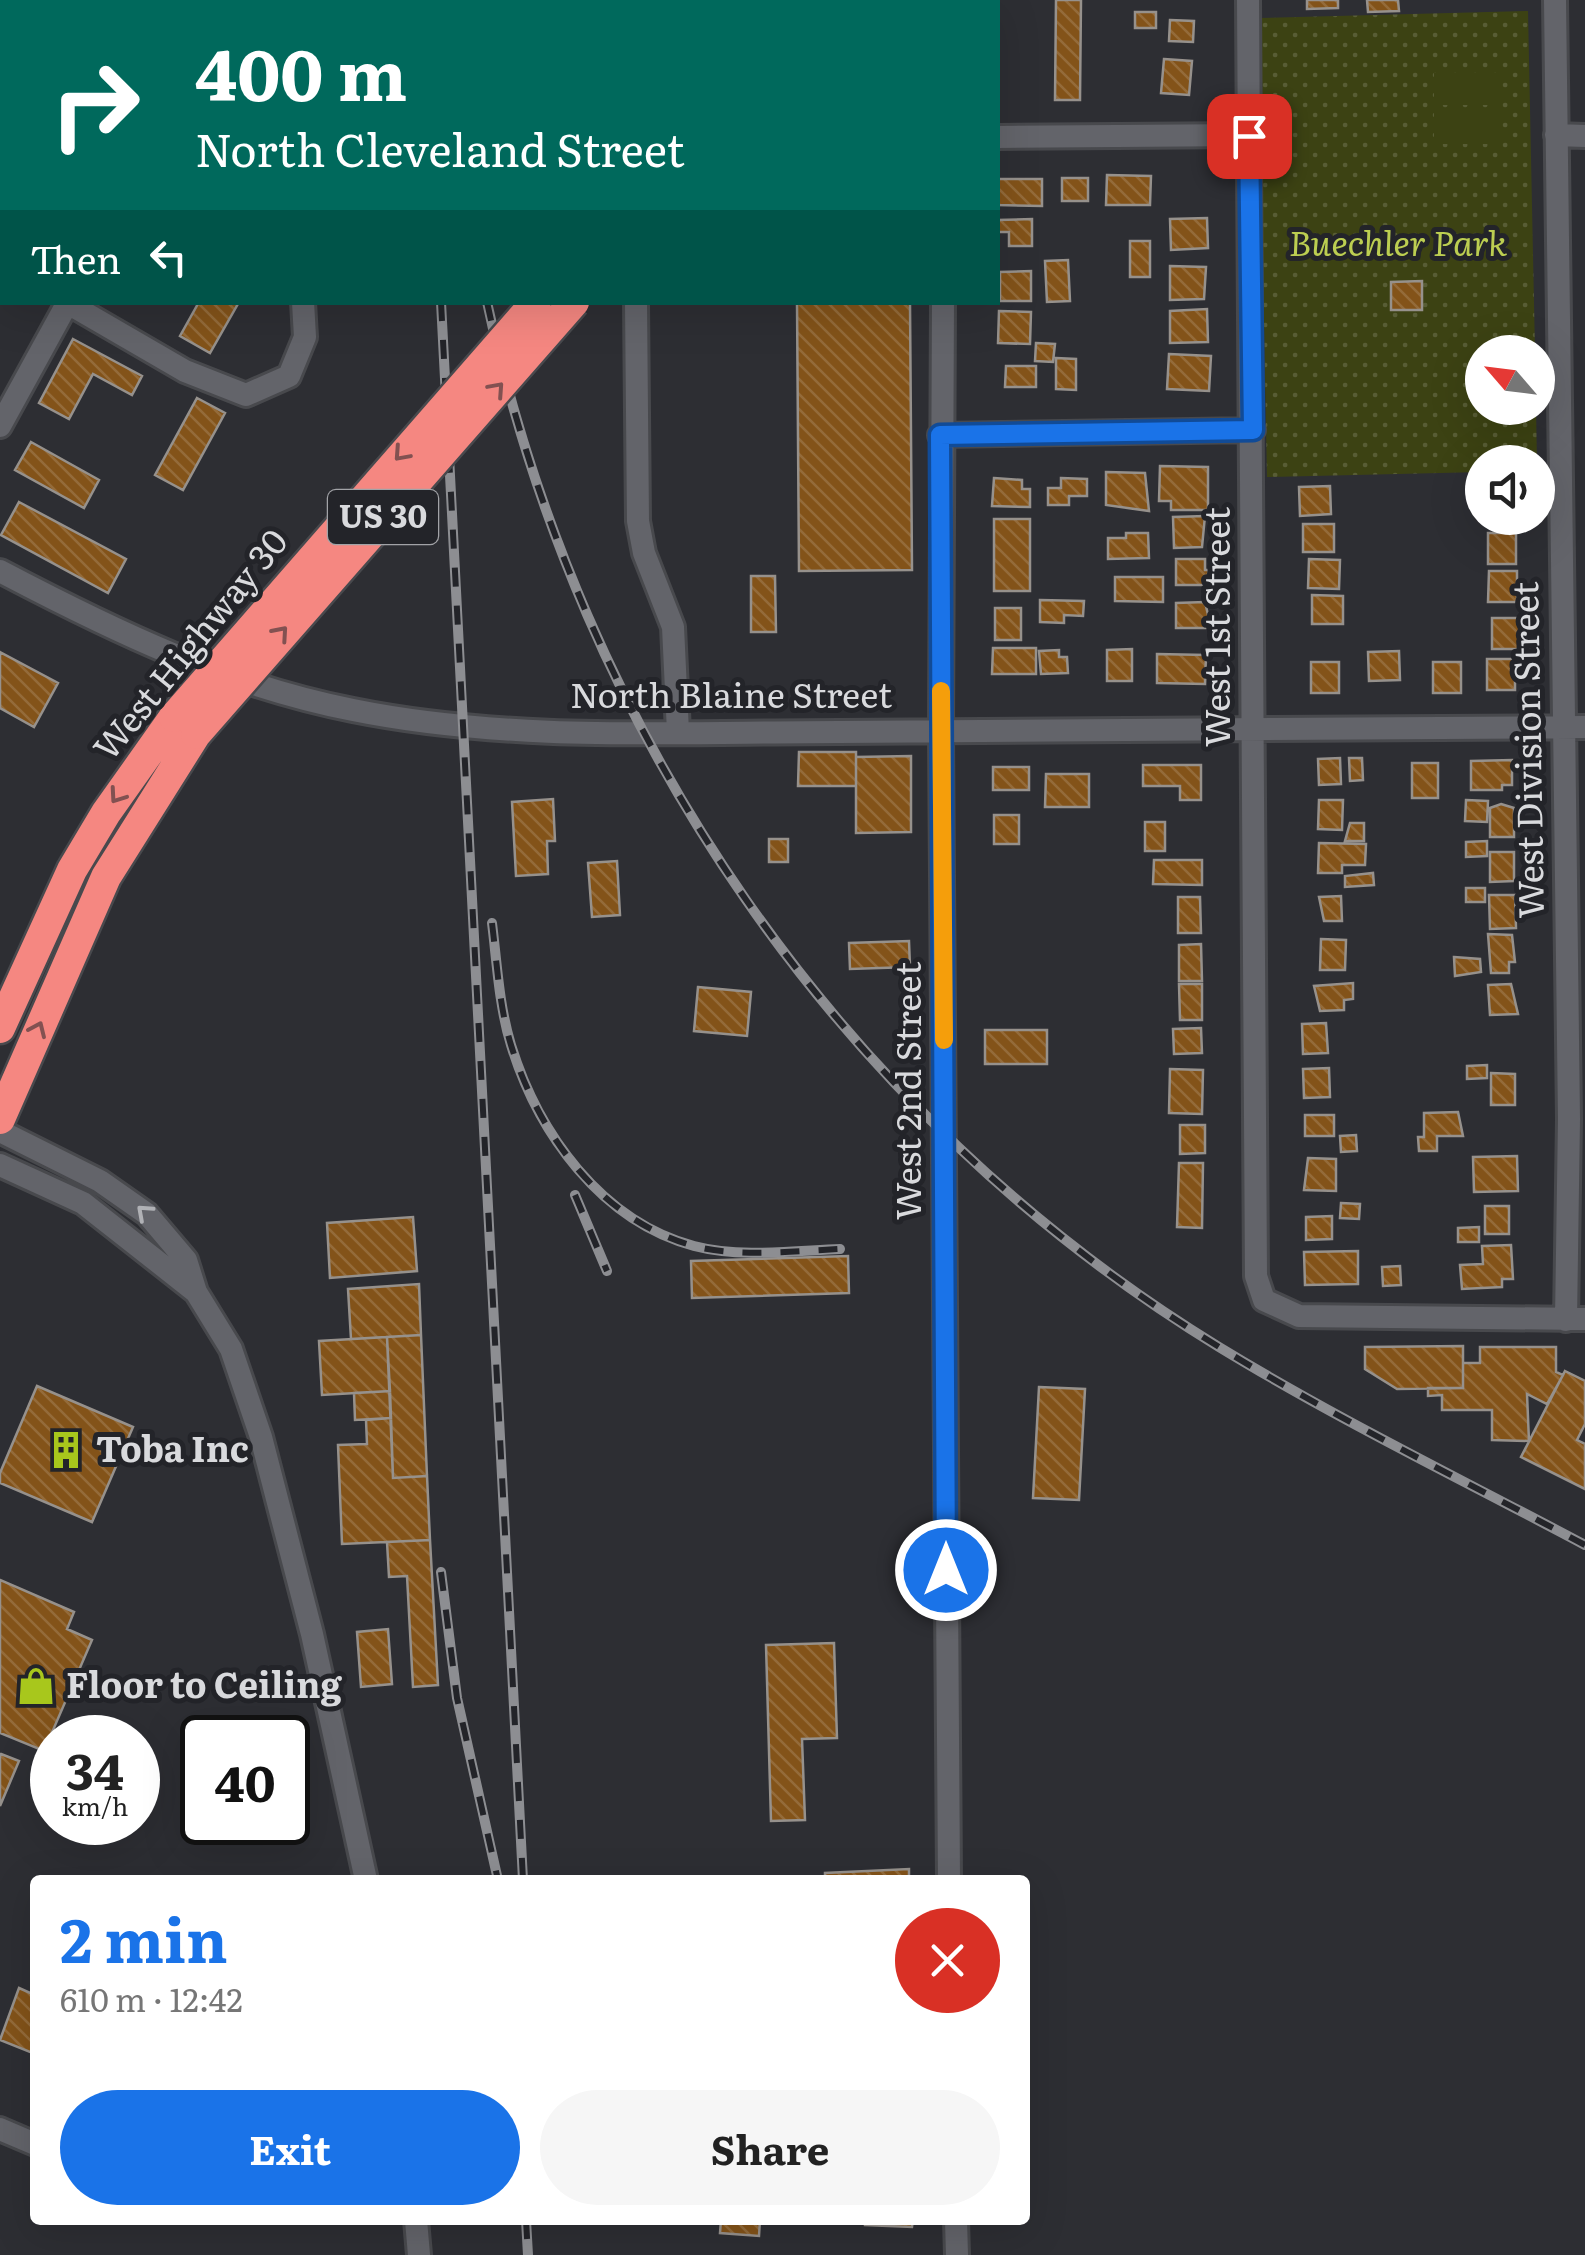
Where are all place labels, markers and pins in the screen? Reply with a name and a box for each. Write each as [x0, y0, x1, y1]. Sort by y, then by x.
pin [1207, 94, 1292, 179]
place label: Toba Inc [96, 1421, 249, 1473]
building icon: Toba Inc [45, 1429, 87, 1471]
place label: Floor to Ceiling [66, 1657, 343, 1709]
shop icon: Floor to Ceiling [15, 1665, 57, 1707]

